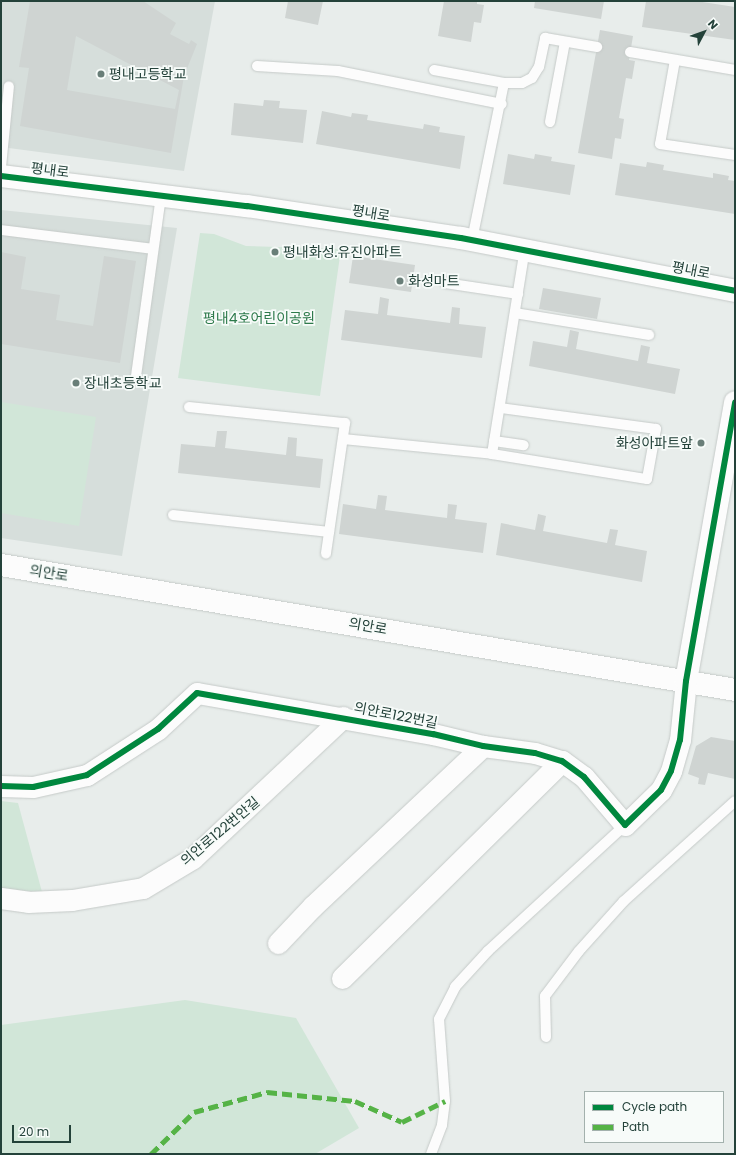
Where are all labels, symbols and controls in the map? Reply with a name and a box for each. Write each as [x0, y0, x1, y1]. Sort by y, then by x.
north arrow [684, 12, 724, 52]
text: N [704, 16, 722, 33]
place label: 평내고등학교 [109, 66, 186, 82]
marker: 평내고등학교 [96, 69, 106, 79]
street label: 평내로 [30, 159, 70, 181]
street label: 평내로 [351, 202, 391, 224]
place label: 평내화성.유진아파트 [283, 244, 402, 260]
marker: 평내화성.유진아파트 [270, 247, 280, 257]
street label: 평내로 [670, 258, 712, 282]
place label: 화성마트 [408, 273, 460, 289]
marker: 화성마트 [395, 276, 405, 286]
park label: 평내4호어린이공원 [203, 310, 315, 326]
place label: 장내초등학교 [84, 375, 161, 391]
marker: 장내초등학교 [71, 378, 81, 388]
place label: 화성아파트앞 [616, 435, 693, 451]
marker: 화성아파트앞 [696, 438, 706, 448]
street label: 의안로 [29, 562, 69, 584]
street label: 의안로 [348, 614, 388, 638]
street label: 의안로122번길 [353, 699, 439, 731]
street label: 의안로122번안길 [177, 793, 263, 869]
legend [584, 1091, 724, 1143]
text: Cycle path [622, 1098, 687, 1115]
scale bar [14, 1117, 73, 1143]
text: Path [622, 1118, 649, 1135]
text: 20 m [19, 1123, 49, 1140]

